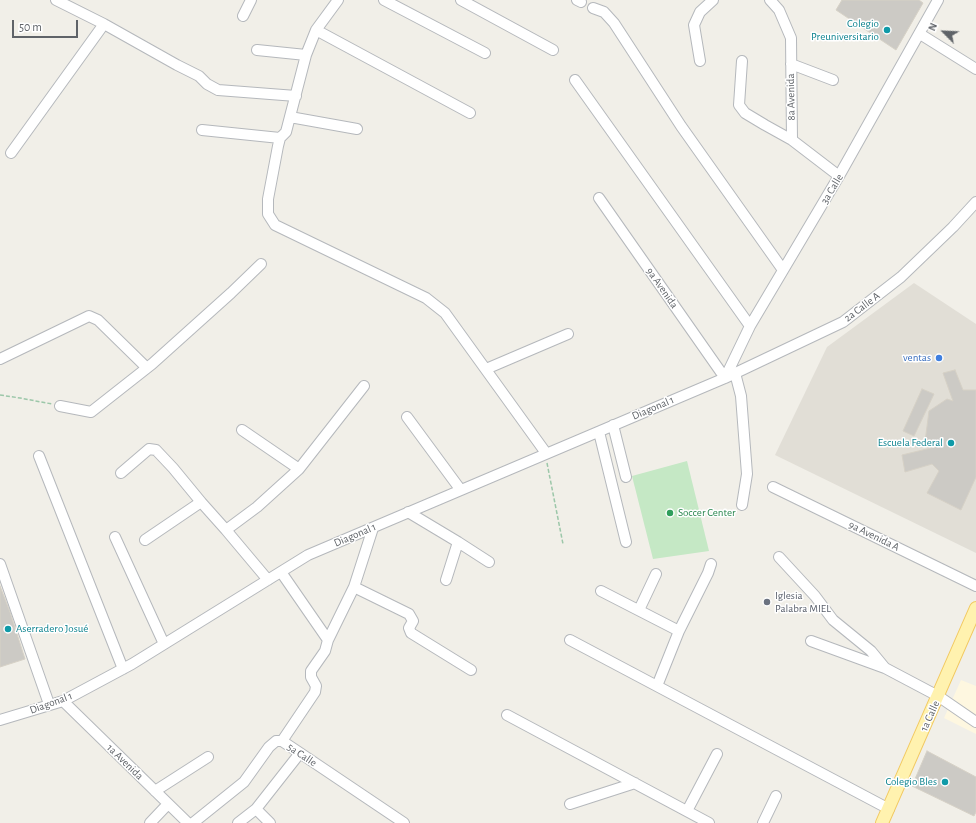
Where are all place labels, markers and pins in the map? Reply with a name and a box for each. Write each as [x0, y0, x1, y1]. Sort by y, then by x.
place label: Colegio Preuniversitario [811, 17, 879, 43]
marker: Colegio Preuniversitario [882, 25, 892, 35]
place label: ventas [903, 351, 931, 365]
marker: ventas [934, 353, 944, 363]
place label: Escuela Federal [878, 436, 943, 450]
marker: Escuela Federal [946, 438, 956, 448]
place label: Soccer Center [678, 506, 736, 520]
marker: Soccer Center [665, 508, 675, 518]
place label: Iglesia Palabra MIEL [775, 589, 831, 615]
marker: Iglesia Palabra MIEL [762, 597, 772, 607]
place label: Aserradero Josué [16, 622, 88, 636]
marker: Aserradero Josué [3, 624, 13, 634]
place label: Colegio Bles [885, 775, 937, 789]
marker: Colegio Bles [940, 777, 950, 787]

